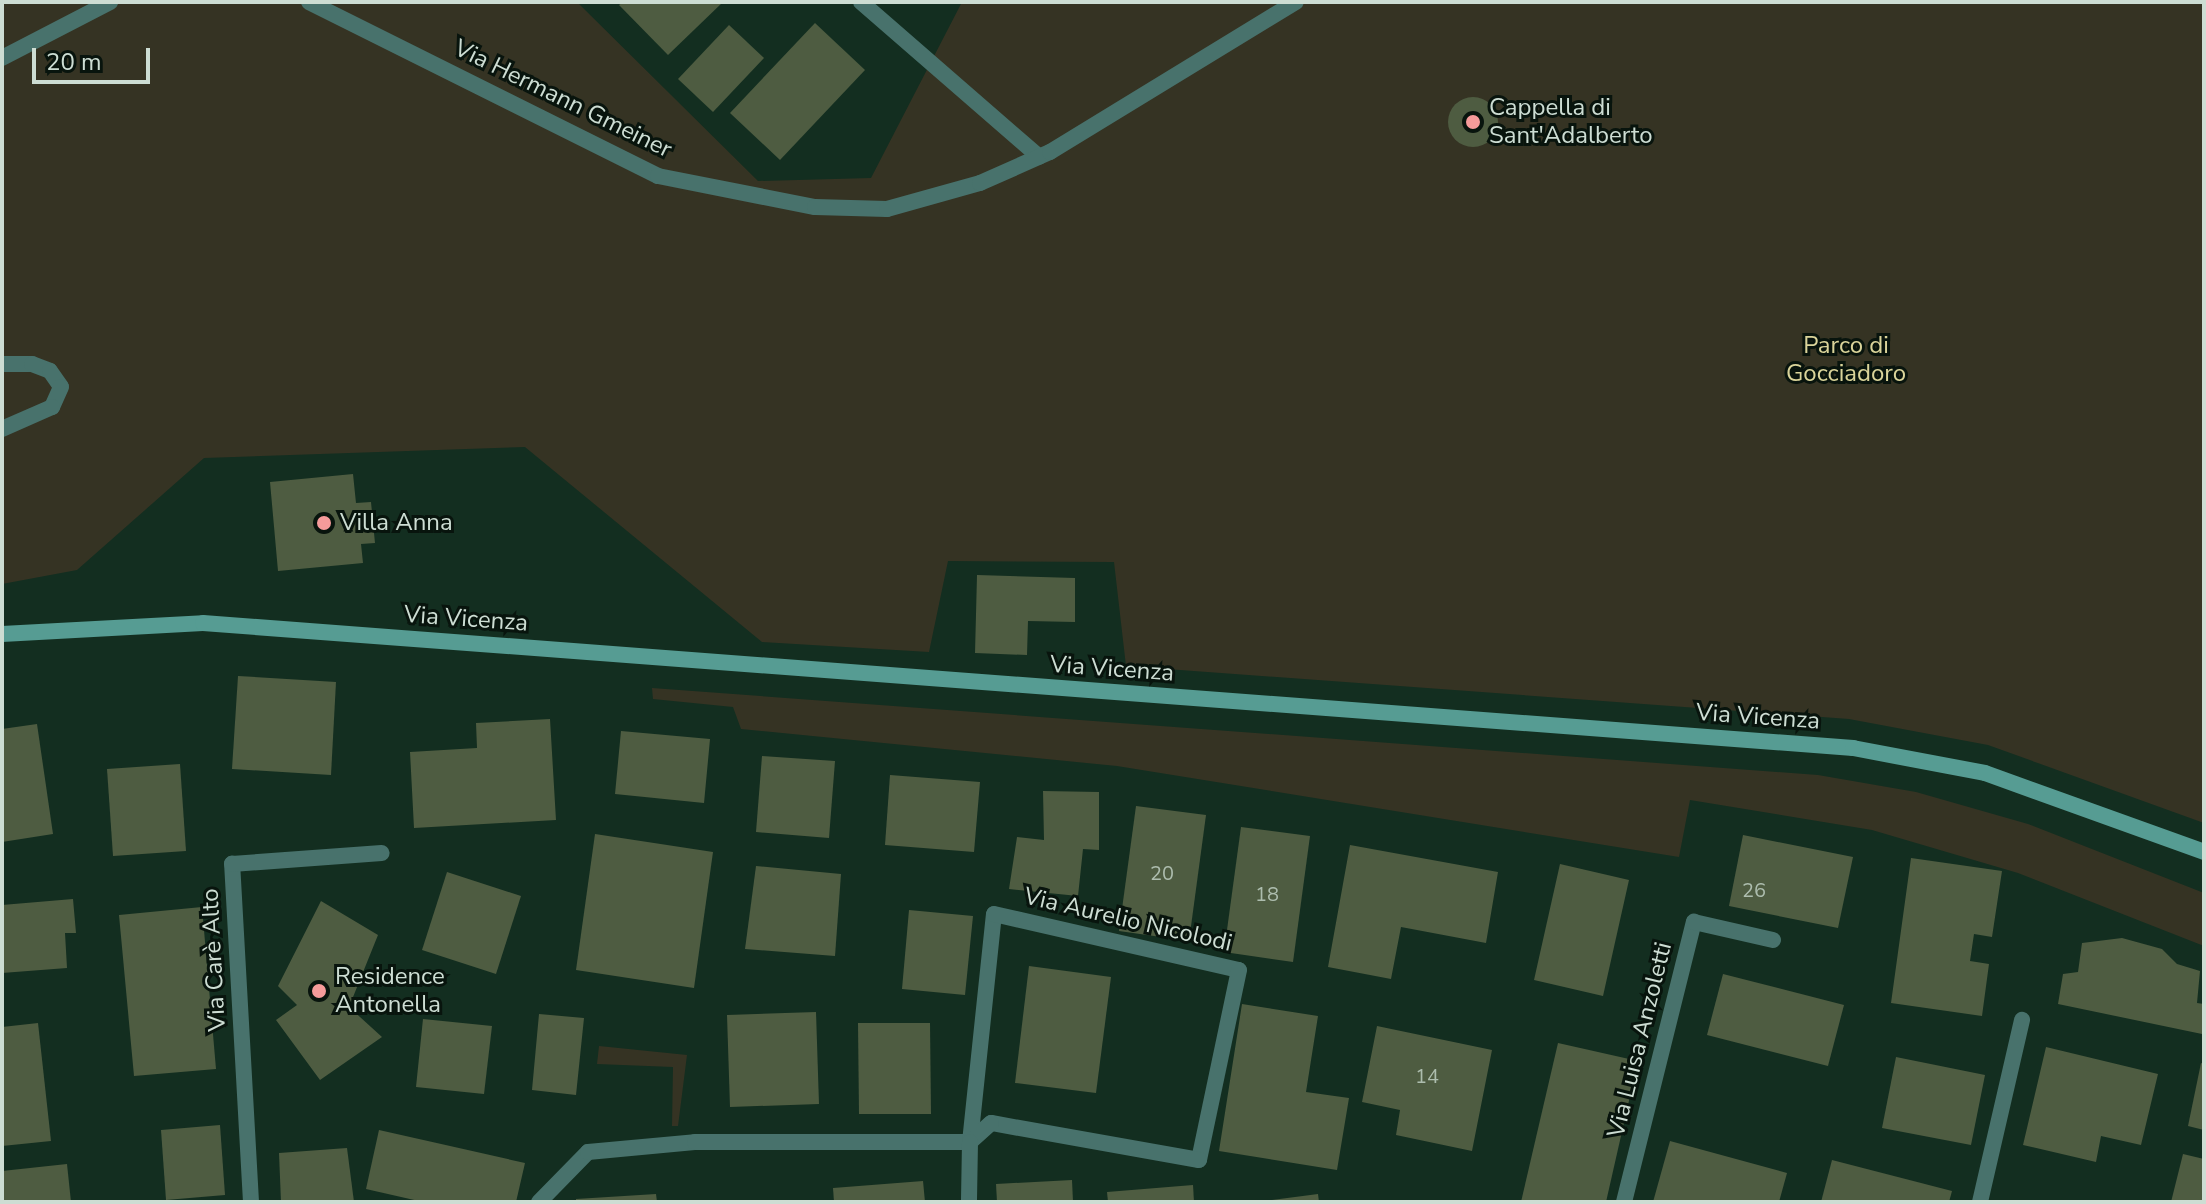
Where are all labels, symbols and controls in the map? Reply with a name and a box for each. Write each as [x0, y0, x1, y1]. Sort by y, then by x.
scale bar [36, 32, 154, 82]
street label: Via Hermann Gmeiner [449, 34, 677, 164]
text: 20 m [46, 46, 102, 78]
place label: Cappella di Sant'Adalberto [1489, 94, 1653, 150]
marker: Cappella di Sant'Adalberto [1464, 113, 1482, 131]
park label: Parco di Gocciadoro [1786, 332, 1906, 388]
place label: Villa Anna [340, 509, 453, 537]
marker: Villa Anna [315, 514, 333, 532]
street label: Via Vicenza [403, 600, 529, 638]
street label: Via Vicenza [1049, 650, 1175, 688]
street label: Via Vicenza [1695, 698, 1821, 736]
house number: 20 [1150, 861, 1174, 885]
house number: 26 [1742, 878, 1766, 902]
street label: Via Aurelio Nicolodi [1021, 882, 1235, 958]
house number: 18 [1255, 882, 1279, 906]
street label: Via Carè Alto [196, 888, 232, 1032]
street label: Via Luisa Anzoletti [1602, 939, 1678, 1141]
place label: Residence Antonella [335, 963, 445, 1019]
marker: Residence Antonella [310, 982, 328, 1000]
house number: 14 [1415, 1064, 1439, 1088]

